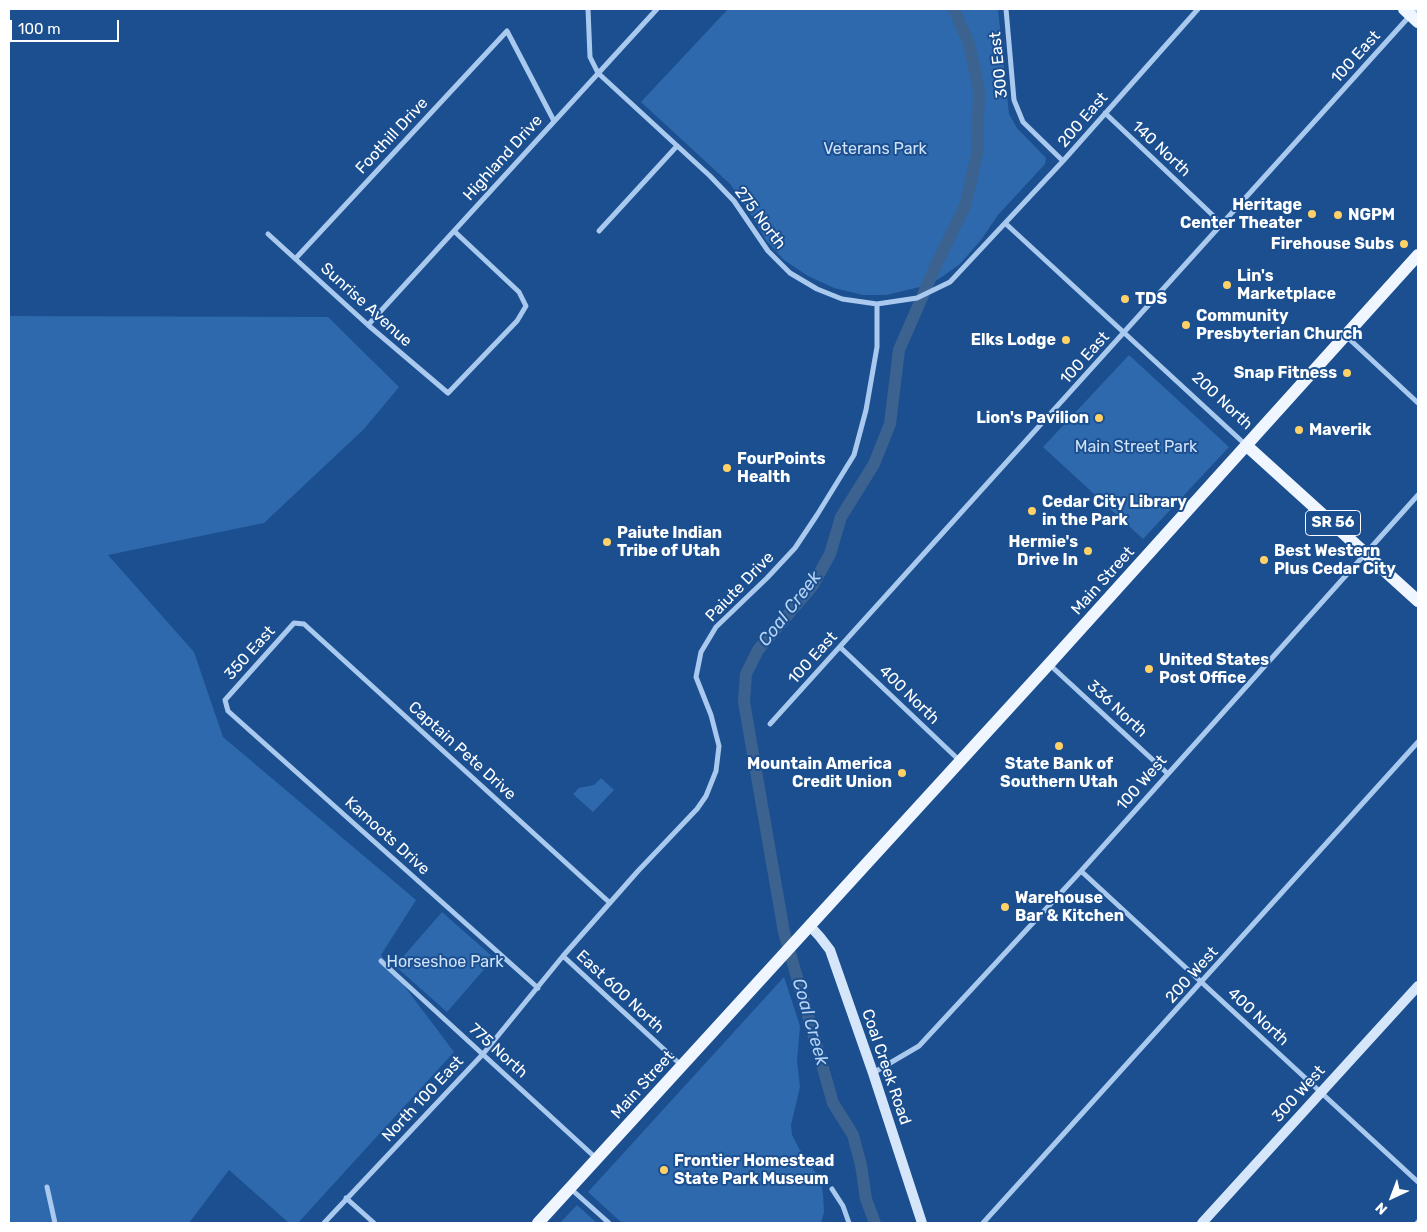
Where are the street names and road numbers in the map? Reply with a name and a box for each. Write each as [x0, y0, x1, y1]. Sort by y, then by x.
street label: 100 East [1327, 27, 1385, 87]
street label: 300 East [986, 31, 1012, 99]
street label: 200 East [1054, 89, 1112, 151]
street label: Foothill Drive [352, 94, 432, 178]
street label: Highland Drive [459, 111, 547, 205]
street label: 140 North [1128, 117, 1194, 181]
street label: 275 North [730, 183, 790, 253]
street label: Sunrise Avenue [316, 259, 416, 351]
street label: 100 East [1056, 328, 1114, 388]
street label: 200 North [1188, 368, 1256, 434]
road number: SR 56 [1306, 510, 1360, 536]
street label: Main Street [1067, 543, 1139, 619]
street label: Paiute Drive [702, 548, 778, 626]
street label: 350 East [221, 622, 279, 684]
street label: 100 East [784, 628, 842, 688]
street label: 400 North [875, 662, 943, 728]
street label: 336 North [1083, 676, 1151, 742]
street label: Captain Pete Drive [404, 698, 520, 804]
street label: 100 West [1113, 751, 1171, 815]
street label: Kamoots Drive [341, 793, 433, 879]
street label: 200 West [1162, 943, 1222, 1007]
street label: East 600 North [572, 946, 668, 1038]
street label: 400 North [1223, 984, 1293, 1050]
street label: Coal Creek Road [857, 1007, 915, 1127]
street label: 775 North [465, 1020, 531, 1082]
street label: Main Street [607, 1047, 679, 1123]
street label: North 100 East [378, 1052, 468, 1146]
street label: 300 West [1269, 1062, 1329, 1126]

